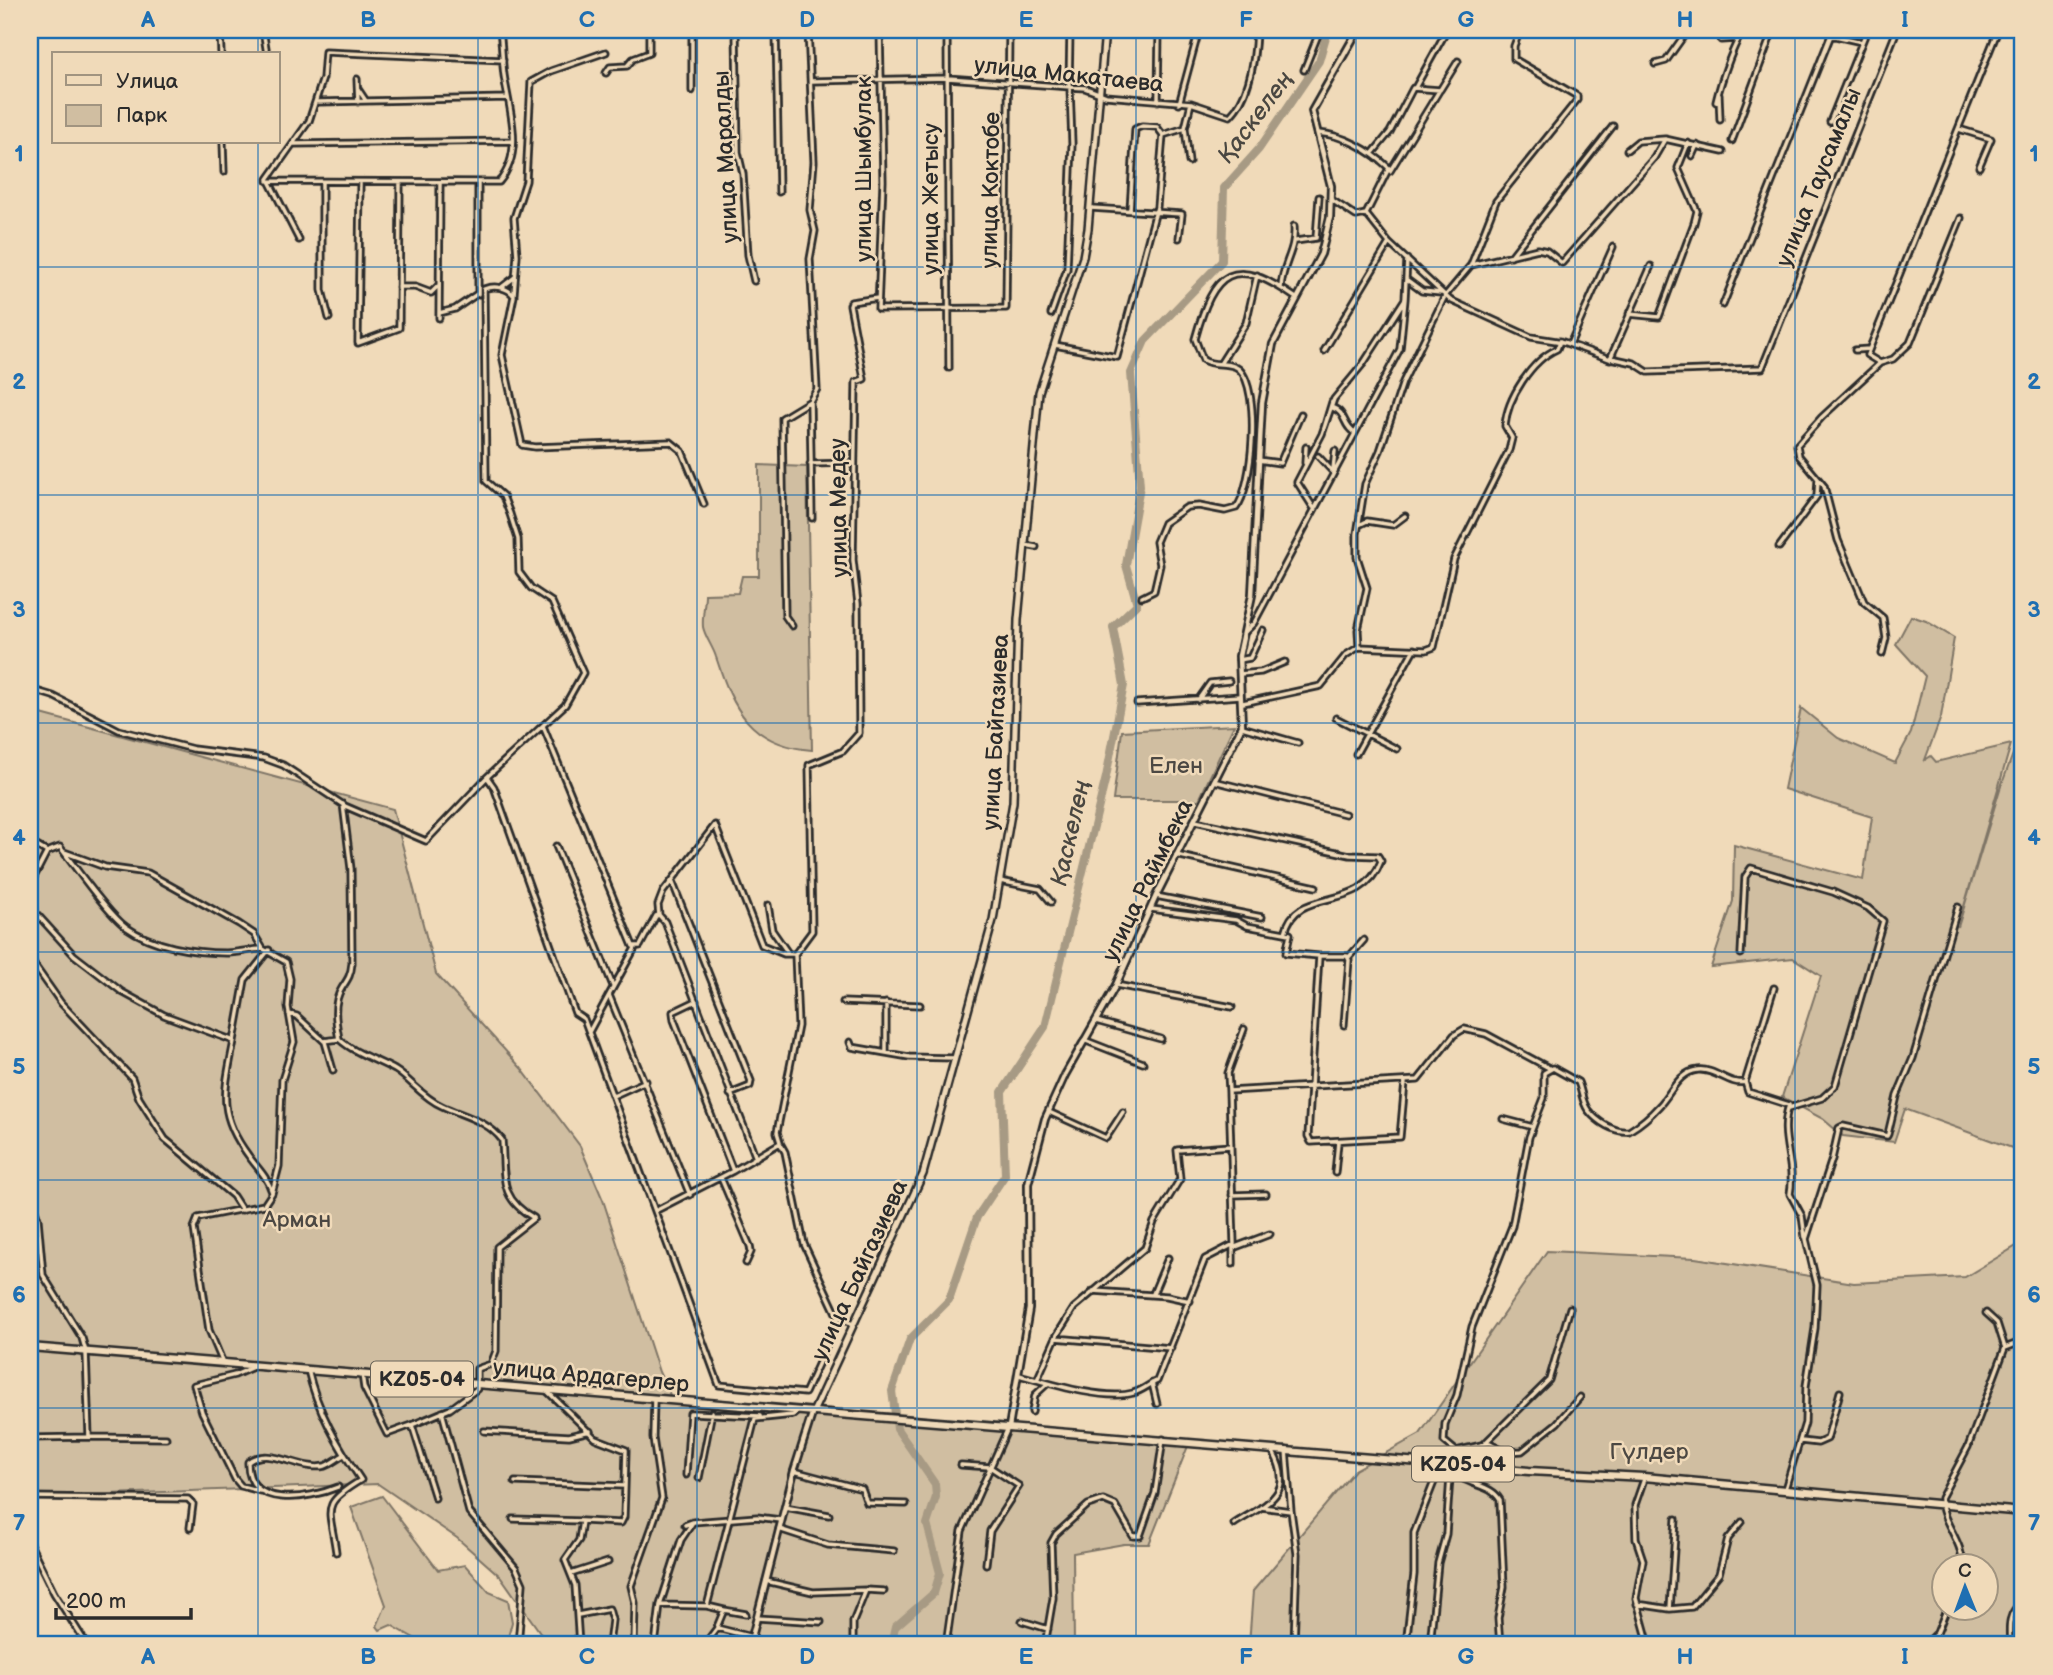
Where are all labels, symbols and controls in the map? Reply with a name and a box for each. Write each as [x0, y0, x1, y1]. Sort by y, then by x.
text: A [140, 6, 156, 34]
text: B [360, 6, 376, 34]
text: C [579, 6, 595, 34]
text: D [799, 6, 815, 34]
text: E [1019, 6, 1034, 34]
text: F [1239, 6, 1253, 34]
text: G [1458, 6, 1475, 34]
text: H [1676, 6, 1694, 34]
text: I [1901, 6, 1909, 34]
street label: улица Макатаева [973, 51, 1165, 99]
legend [52, 52, 280, 144]
water label: Қаскелең [1211, 65, 1300, 169]
text: Улица [116, 69, 179, 94]
street label: улица Маралды [707, 70, 745, 244]
street label: улица Шымбулак [850, 75, 878, 262]
street label: улица Таусамалы [1770, 84, 1868, 271]
text: Парк [116, 103, 167, 128]
street label: улица Коктобе [976, 111, 1006, 269]
street label: улица Жетысу [917, 123, 945, 275]
text: 1 [14, 140, 24, 168]
text: 1 [2029, 140, 2039, 168]
text: 2 [12, 368, 26, 396]
text: 2 [2027, 368, 2041, 396]
street label: улица Медеу [824, 438, 854, 578]
text: 3 [12, 596, 26, 624]
text: 3 [2027, 596, 2041, 624]
street label: улица Байгазиева [977, 633, 1015, 831]
park label: Елен [1149, 752, 1203, 780]
water label: Қаскелең [1044, 777, 1097, 889]
street label: улица Раймбека [1096, 794, 1199, 966]
text: 4 [12, 824, 26, 852]
text: 4 [2027, 824, 2041, 852]
text: 5 [12, 1053, 26, 1081]
text: 5 [2027, 1053, 2041, 1081]
street label: улица Байгазиева [806, 1175, 914, 1366]
park label: Арман [262, 1206, 331, 1234]
text: 6 [12, 1281, 26, 1309]
text: 6 [2027, 1281, 2041, 1309]
street label: улица Ардагерлер [492, 1353, 690, 1399]
road number: KZ05-04 [371, 1362, 473, 1396]
park label: Гүлдер [1609, 1438, 1689, 1466]
road number: KZ05-04 [1412, 1446, 1514, 1482]
text: 7 [13, 1509, 26, 1537]
text: 7 [2028, 1509, 2041, 1537]
north arrow [1930, 1552, 2000, 1622]
text: С [1958, 1560, 1972, 1583]
scale bar [56, 1577, 191, 1621]
text: 200 m [66, 1589, 126, 1614]
text: A [140, 1643, 156, 1671]
text: B [360, 1643, 376, 1671]
text: C [579, 1643, 595, 1671]
text: D [799, 1643, 815, 1671]
text: E [1019, 1643, 1034, 1671]
text: F [1239, 1643, 1253, 1671]
text: G [1458, 1643, 1475, 1671]
text: H [1676, 1643, 1694, 1671]
text: I [1901, 1643, 1909, 1671]

